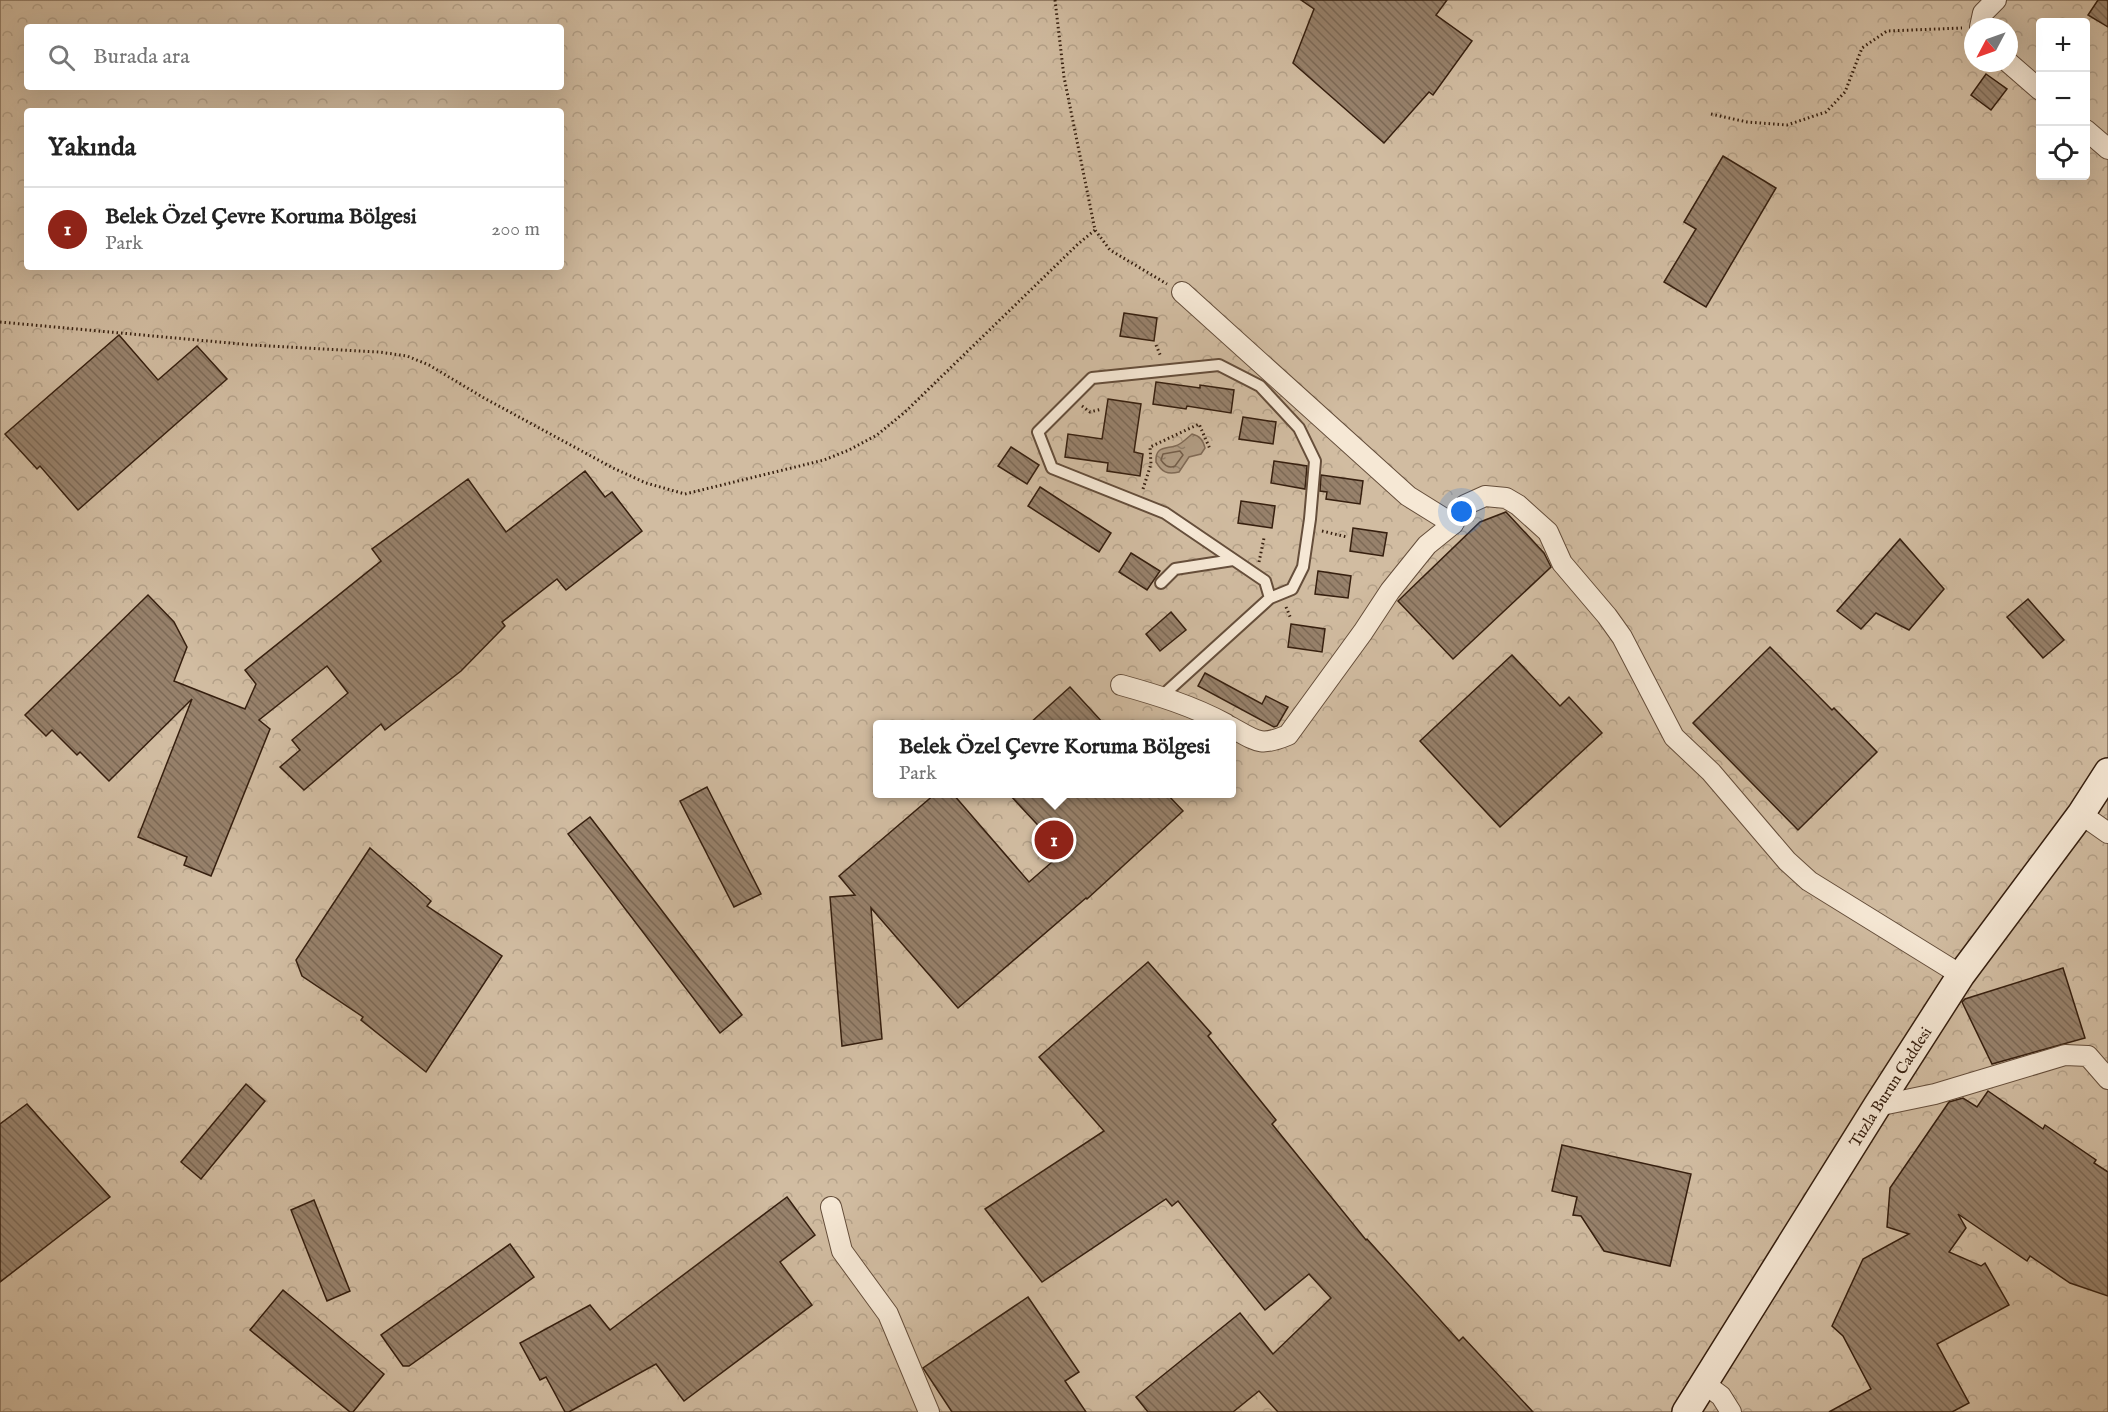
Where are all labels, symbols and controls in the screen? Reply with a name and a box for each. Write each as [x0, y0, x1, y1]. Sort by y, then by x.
north arrow [1964, 18, 2018, 72]
map controls [2036, 18, 2090, 180]
button: + [2036, 18, 2090, 72]
search box [24, 24, 564, 90]
icon: search [45, 41, 78, 74]
text: Burada ara [93, 43, 190, 71]
button: − [2036, 72, 2090, 126]
button: locate [2036, 126, 2090, 180]
text: Yakında [48, 131, 136, 164]
text: Belek Özel Çevre Koruma Bölgesi [105, 203, 417, 231]
text: 1 [64, 217, 71, 242]
text: 200 m [491, 217, 540, 242]
text: Park [105, 231, 143, 256]
your location [1447, 497, 1476, 526]
popup [873, 720, 1236, 798]
text: Belek Özel Çevre Koruma Bölgesi [899, 733, 1210, 761]
text: Park [899, 761, 937, 786]
pin: 1 [1034, 818, 1074, 862]
street label: Tuzla Burun Caddesi [1846, 1024, 1937, 1151]

